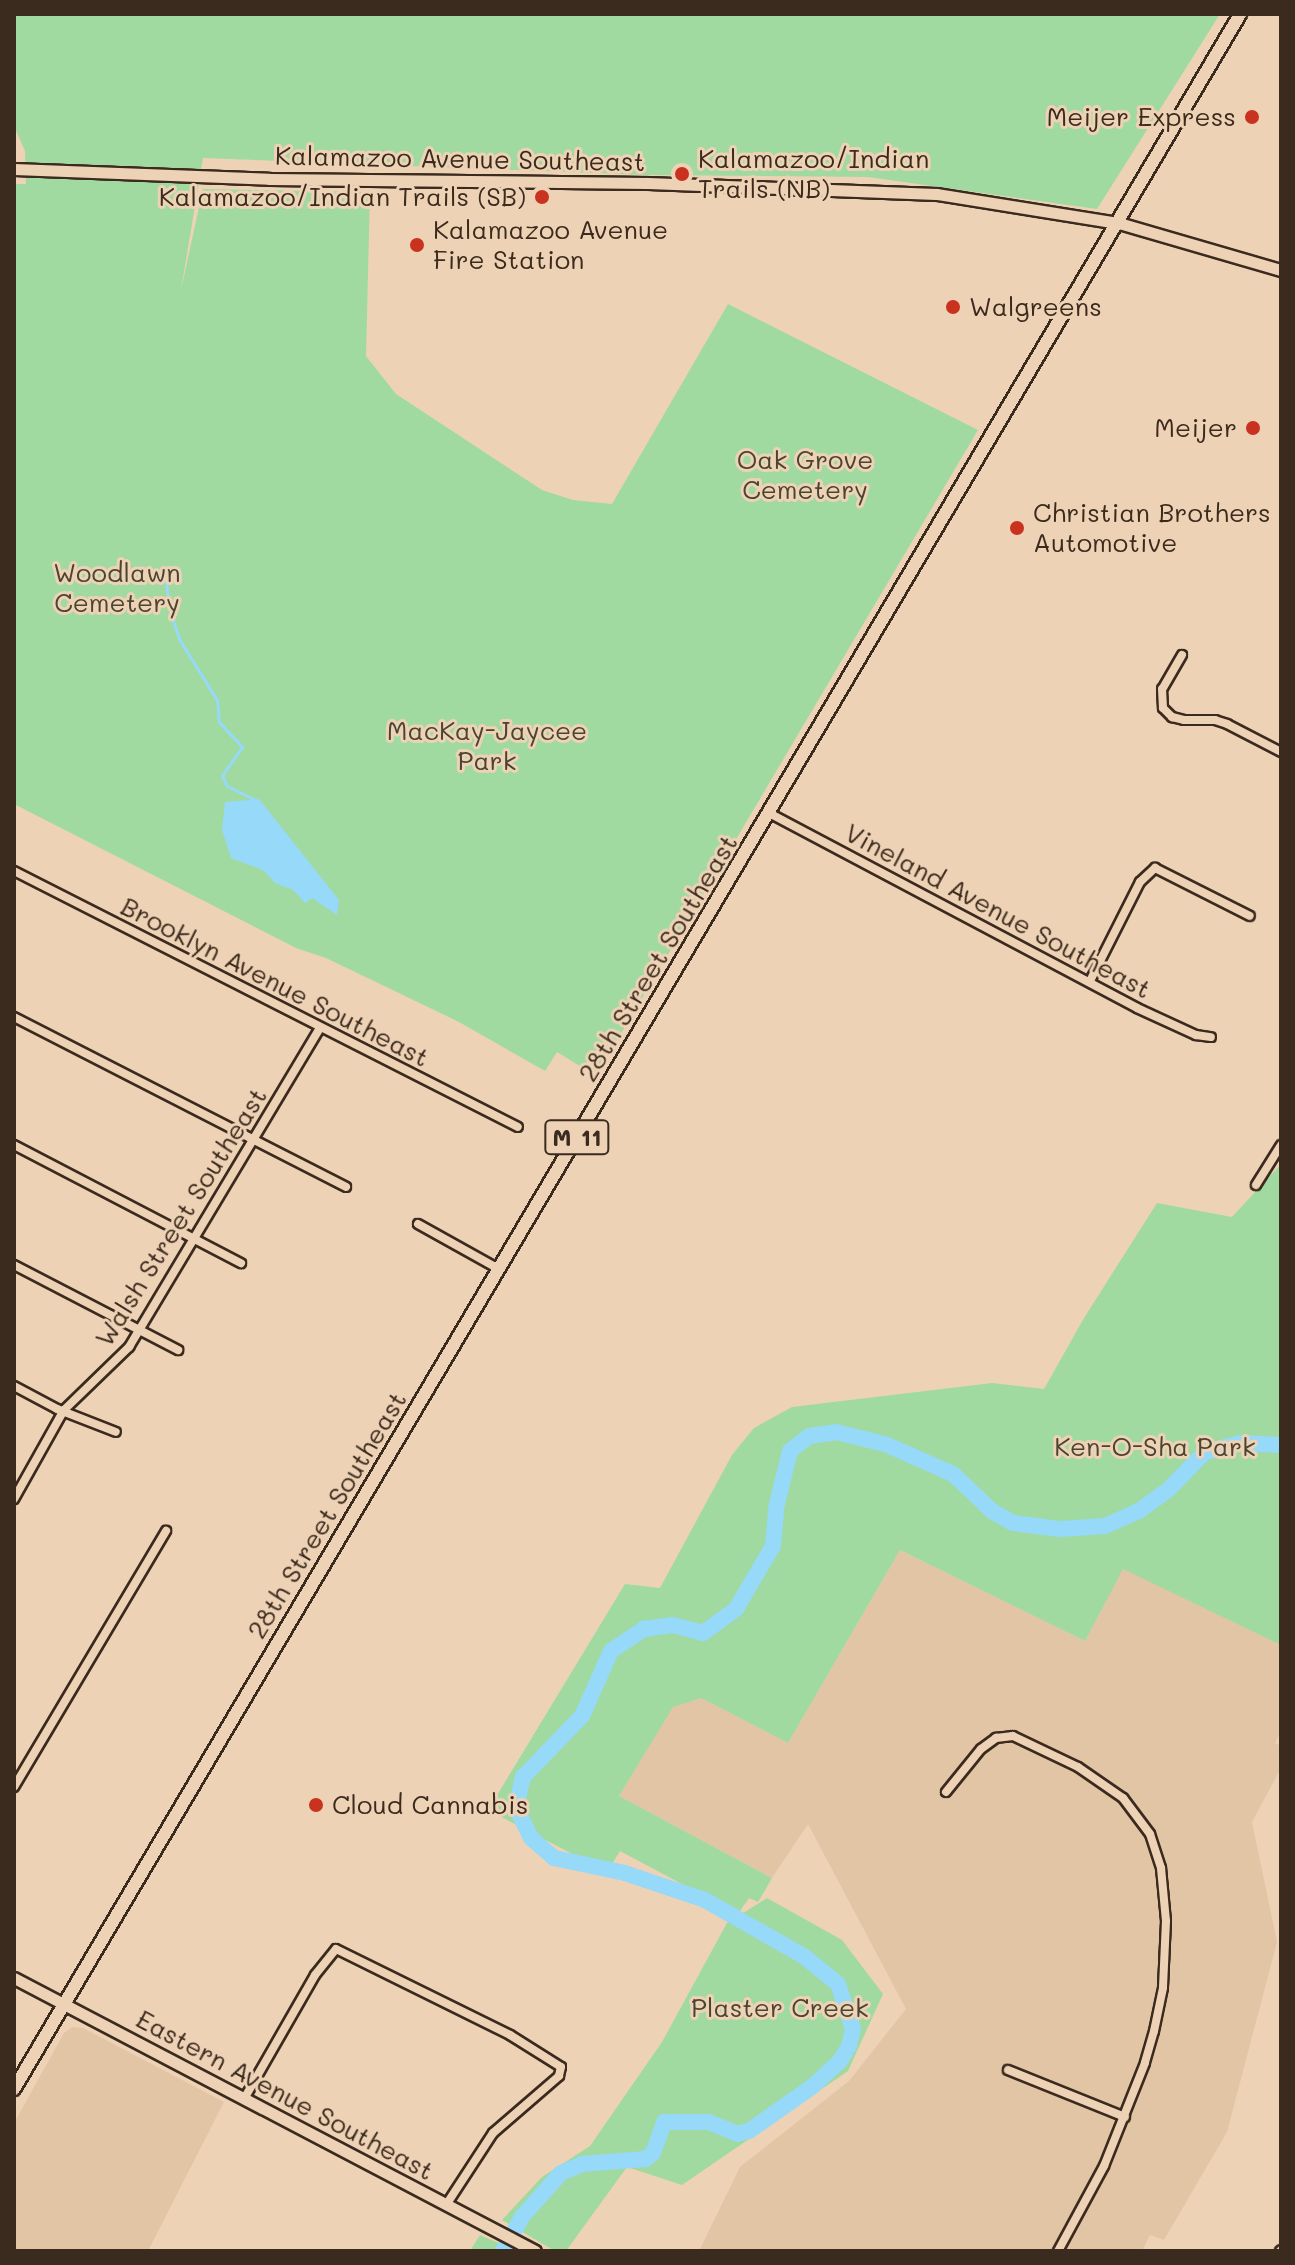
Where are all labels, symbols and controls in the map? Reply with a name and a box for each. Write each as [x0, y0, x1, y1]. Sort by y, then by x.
place label: Meijer Express [1046, 101, 1236, 133]
marker: Meijer Express [1243, 108, 1261, 126]
street label: Kalamazoo Avenue Southeast [275, 140, 645, 178]
place label: Kalamazoo/Indian Trails (NB) [698, 143, 929, 204]
marker: Kalamazoo/Indian Trails (NB) [673, 165, 691, 183]
place label: Kalamazoo/Indian Trails (SB) [159, 181, 526, 213]
marker: Kalamazoo/Indian Trails (SB) [533, 188, 551, 206]
place label: Kalamazoo Avenue Fire Station [433, 214, 668, 276]
marker: Kalamazoo Avenue Fire Station [408, 236, 426, 254]
place label: Walgreens [969, 291, 1102, 323]
marker: Walgreens [944, 298, 962, 316]
place label: Meijer [1154, 412, 1237, 444]
marker: Meijer [1244, 419, 1262, 437]
park label: Oak Grove Cemetery [737, 444, 873, 506]
place label: Christian Brothers Automotive [1033, 497, 1271, 558]
marker: Christian Brothers Automotive [1008, 519, 1026, 537]
park label: Woodlawn Cemetery [53, 557, 181, 618]
park label: MacKay-Jaycee Park [387, 715, 587, 776]
street label: Vineland Avenue Southeast [840, 817, 1156, 1005]
street label: 28th Street Southeast [572, 829, 744, 1087]
street label: Brooklyn Avenue Southeast [116, 891, 434, 1073]
street label: Walsh Street Southeast [89, 1082, 273, 1352]
road number: M 11 [543, 1117, 611, 1157]
street label: 28th Street Southeast [241, 1386, 413, 1644]
park label: Ken-O-Sha Park [1054, 1431, 1256, 1463]
place label: Cloud Cannabis [332, 1789, 528, 1821]
marker: Cloud Cannabis [307, 1796, 325, 1814]
park label: Plaster Creek [691, 1992, 869, 2024]
street label: Eastern Avenue Southeast [131, 2003, 439, 2187]

